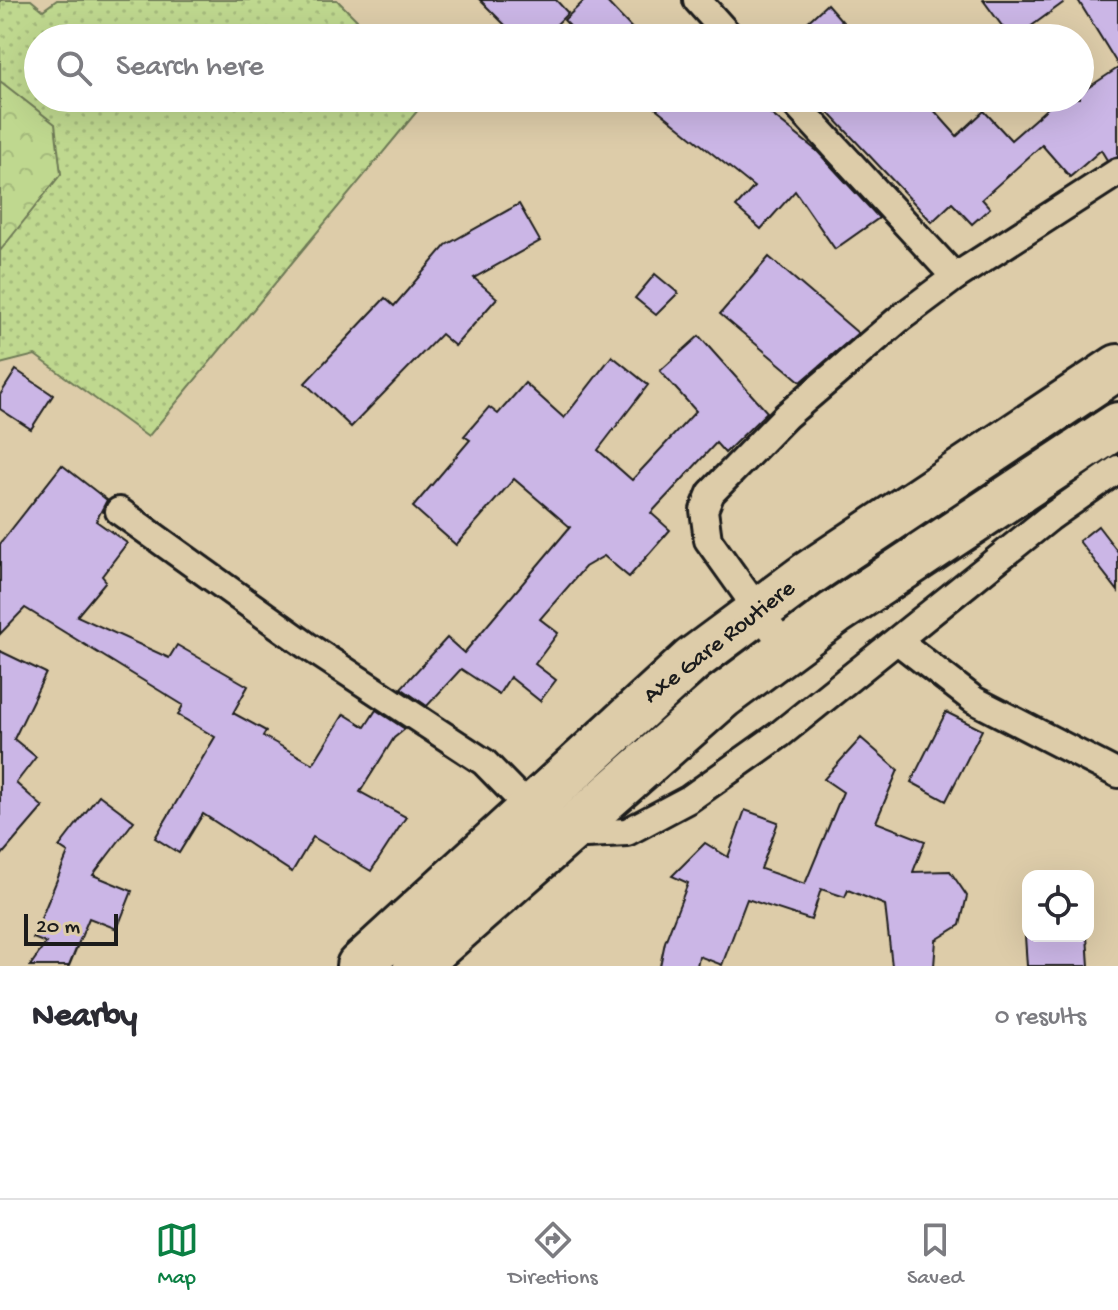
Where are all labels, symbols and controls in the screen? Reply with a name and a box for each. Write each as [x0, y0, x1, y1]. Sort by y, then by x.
search box [24, 24, 1094, 112]
icon: search [52, 46, 96, 90]
text: Search here [116, 51, 264, 86]
street label: Axe Gare Routiere [638, 574, 802, 711]
map controls [1022, 870, 1094, 942]
button: locate [1022, 870, 1094, 942]
scale bar [24, 910, 118, 946]
text: 20 m [36, 915, 80, 941]
text: Nearby [32, 998, 137, 1038]
text: 0 results [995, 1003, 1086, 1034]
tab: Map [155, 1218, 199, 1292]
tab: Directions [508, 1218, 598, 1292]
tab: Saved [907, 1218, 963, 1292]

